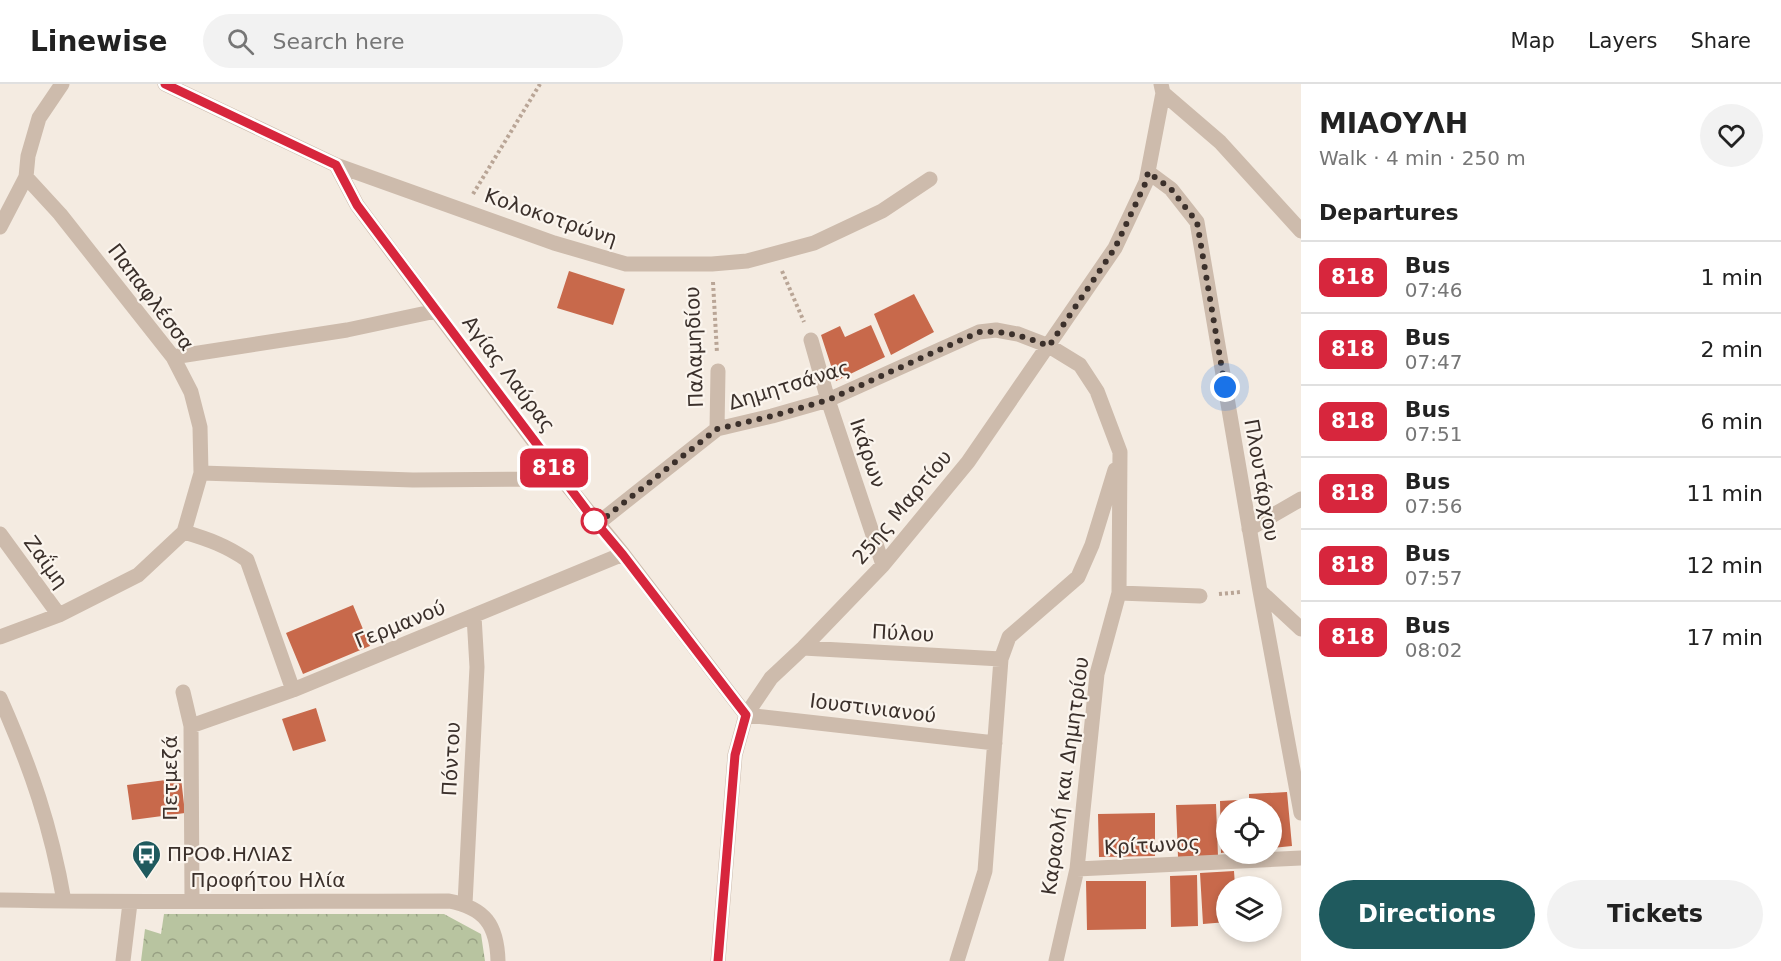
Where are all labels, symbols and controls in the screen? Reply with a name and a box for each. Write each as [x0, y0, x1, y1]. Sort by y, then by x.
search box [203, 14, 623, 68]
text: Linewise [30, 25, 167, 58]
icon: search [224, 25, 257, 58]
text: Search here [272, 29, 405, 54]
text: Map [1511, 29, 1555, 53]
text: Layers [1588, 29, 1657, 53]
text: Share [1690, 29, 1751, 53]
button: heart [1700, 104, 1763, 167]
text: ΜΙΑΟΥΛΗ [1319, 107, 1468, 140]
text: Walk · 4 min · 250 m [1319, 146, 1526, 170]
street label: Κολοκοτρώνη [481, 183, 621, 251]
text: Departures [1319, 200, 1459, 225]
street label: Παπαφλέσσα [103, 239, 199, 355]
text: Bus [1405, 253, 1450, 278]
text: 818 [1331, 265, 1375, 289]
text: 1 min [1701, 265, 1763, 290]
text: 07:46 [1405, 278, 1462, 302]
street label: Παλαμηδίου [680, 286, 708, 408]
street label: Αγίας Λαύρας [457, 311, 561, 437]
text: Bus [1405, 325, 1450, 350]
text: 818 [1331, 337, 1375, 361]
text: 2 min [1701, 337, 1763, 362]
text: 07:47 [1405, 350, 1462, 374]
street label: Δημητσάνας [725, 355, 853, 415]
your location [1210, 372, 1240, 402]
text: Bus [1405, 397, 1450, 422]
text: 818 [1331, 409, 1375, 433]
text: 6 min [1701, 409, 1763, 434]
street label: Ικάρων [845, 415, 891, 491]
street label: Πλουτάρχου [1239, 417, 1285, 543]
text: 07:51 [1405, 422, 1462, 446]
street label: 25ης Μαρτίου [847, 445, 957, 569]
line badge: 818 [520, 448, 588, 488]
text: 818 [532, 456, 576, 480]
text: Bus [1405, 469, 1450, 494]
text: 818 [1331, 481, 1375, 505]
text: 11 min [1687, 481, 1763, 506]
text: 07:56 [1405, 494, 1462, 518]
unlabelled marker [581, 508, 607, 534]
street label: Ζαΐμη [19, 531, 73, 593]
text: Bus [1405, 541, 1450, 566]
text: 818 [1331, 553, 1375, 577]
text: 12 min [1687, 553, 1763, 578]
text: 07:57 [1405, 566, 1462, 590]
street label: Γερμανού [351, 595, 449, 653]
text: Bus [1405, 613, 1450, 638]
street label: Πύλου [871, 619, 935, 647]
text: 818 [1331, 625, 1375, 649]
text: 17 min [1687, 625, 1763, 650]
text: 08:02 [1405, 638, 1462, 662]
street label: Καραολή και Δημητρίου [1036, 655, 1094, 897]
street label: Ιουστινιανού [808, 688, 938, 728]
street label: Πόντου [437, 721, 465, 797]
street label: Πετμεζά [158, 735, 182, 821]
map controls [1216, 798, 1282, 942]
button: locate [1216, 798, 1282, 864]
street label: Κρίτωνος [1103, 830, 1201, 860]
bus stop icon: ΠΡΟΦ.ΗΛΙΑΣ [130, 838, 162, 880]
place label: ΠΡΟΦ.ΗΛΙΑΣ [167, 842, 293, 866]
street label: Προφήτου Ηλία [191, 868, 345, 892]
button: layers [1216, 876, 1282, 942]
button: Directions [1319, 880, 1535, 949]
button: Tickets [1547, 880, 1763, 949]

